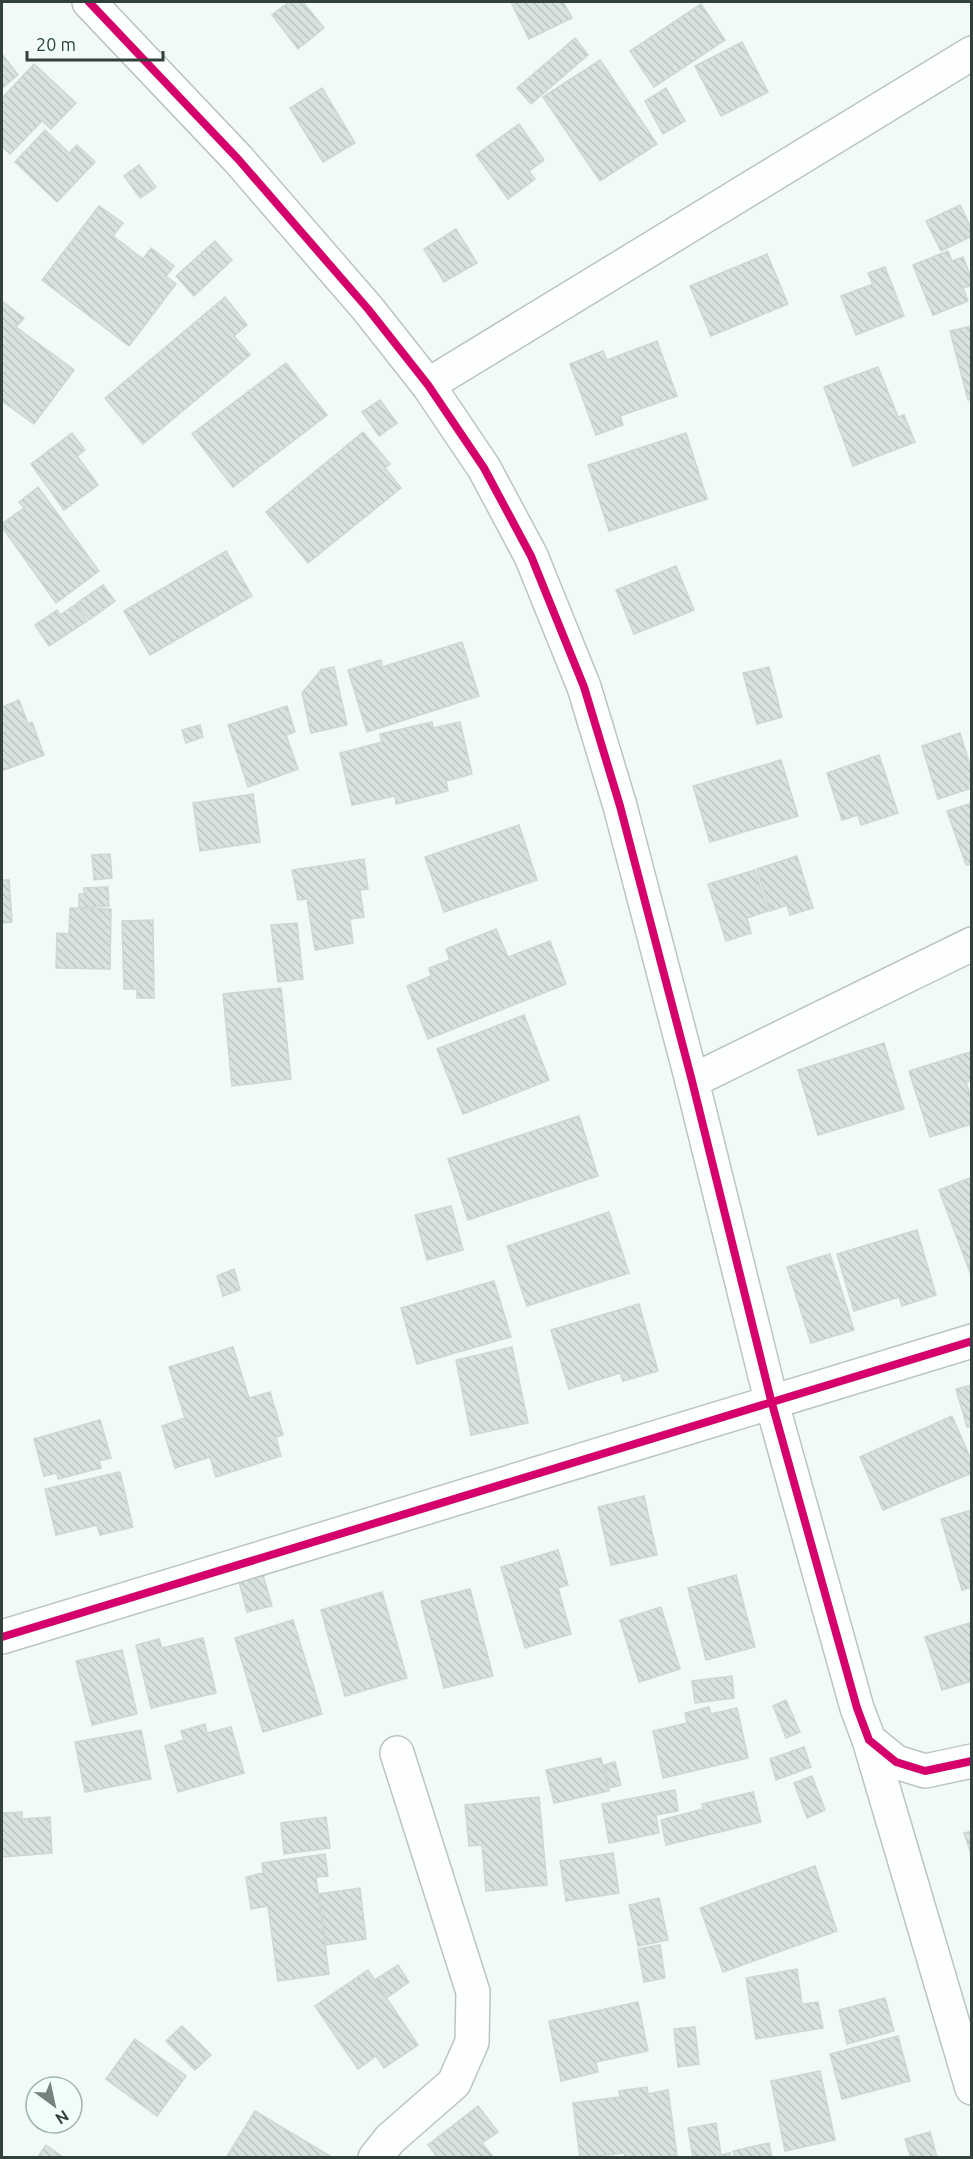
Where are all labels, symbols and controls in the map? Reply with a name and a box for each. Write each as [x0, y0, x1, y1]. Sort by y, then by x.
scale bar [27, 24, 164, 62]
text: 20 m [36, 34, 76, 54]
north arrow [24, 2075, 84, 2135]
text: N [52, 2107, 72, 2128]

